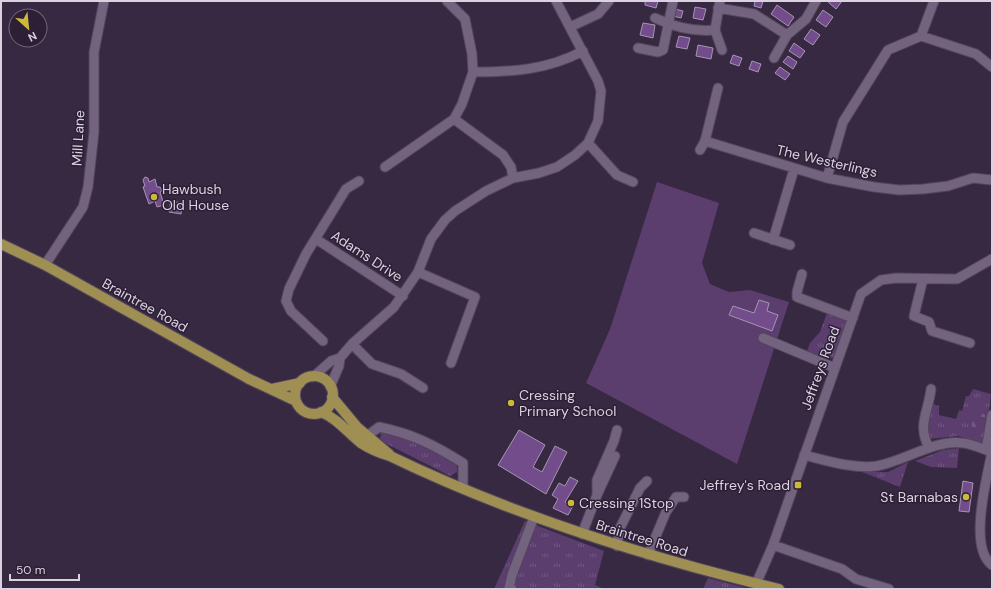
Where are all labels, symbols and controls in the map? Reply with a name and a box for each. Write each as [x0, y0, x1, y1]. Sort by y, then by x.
north arrow [8, 8, 48, 48]
text: N [26, 29, 39, 45]
street label: Mill Lane [68, 109, 88, 166]
street label: The Westerlings [775, 141, 879, 181]
place label: Hawbush Old House [162, 180, 229, 214]
marker: Hawbush Old House [149, 192, 159, 202]
street label: Adams Drive [328, 226, 406, 286]
street label: Braintree Road [99, 274, 191, 336]
street label: Jeffreys Road [797, 324, 843, 412]
place label: Cressing Primary School [519, 386, 616, 420]
marker: Cressing Primary School [506, 398, 516, 408]
place label: Jeffrey's Road [700, 476, 790, 494]
marker: Jeffrey's Road [793, 480, 803, 490]
place label: St Barnabas [880, 488, 958, 506]
marker: St Barnabas [961, 492, 971, 502]
place label: Cressing 1Stop [579, 494, 674, 512]
marker: Cressing 1Stop [566, 498, 576, 508]
street label: Braintree Road [594, 515, 690, 561]
scale bar [10, 556, 79, 582]
text: 50 m [16, 562, 45, 578]

